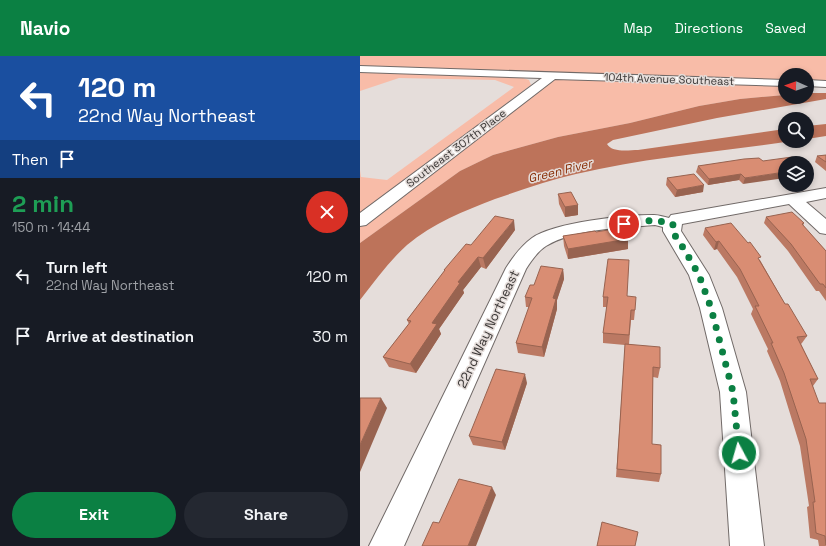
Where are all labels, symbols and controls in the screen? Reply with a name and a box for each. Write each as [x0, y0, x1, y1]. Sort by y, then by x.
text: Navio [20, 16, 70, 41]
text: Map [623, 19, 653, 37]
text: Directions [675, 19, 743, 37]
text: Saved [765, 19, 806, 37]
north arrow [778, 68, 814, 104]
map controls [778, 68, 814, 192]
text: 120 m [78, 69, 156, 105]
street label: 104th Avenue Southeast [604, 70, 734, 88]
icon: left [12, 72, 64, 124]
text: 22nd Way Northeast [78, 104, 256, 127]
street label: Southeast 307th Place [403, 106, 509, 190]
button: search [778, 112, 814, 148]
icon: arrive [56, 148, 78, 170]
text: Then [12, 150, 48, 169]
water label: Green River [526, 155, 595, 187]
button: layers [778, 156, 814, 192]
text: 2 min [12, 188, 74, 219]
button: close [306, 191, 348, 233]
pin [607, 207, 641, 241]
icon: arrive [613, 213, 635, 235]
text: 150 m · 14:44 [12, 219, 90, 236]
text: Turn left [46, 258, 108, 277]
icon: left [12, 265, 34, 287]
text: 120 m [306, 267, 348, 286]
street label: 22nd Way Northeast [453, 267, 523, 391]
text: 22nd Way Northeast [46, 277, 174, 294]
icon: arrive [12, 325, 34, 347]
text: Arrive at destination [46, 327, 194, 346]
text: 30 m [313, 327, 348, 346]
position arrow [718, 432, 760, 474]
button: Exit [12, 492, 176, 538]
button: Share [184, 492, 348, 538]

